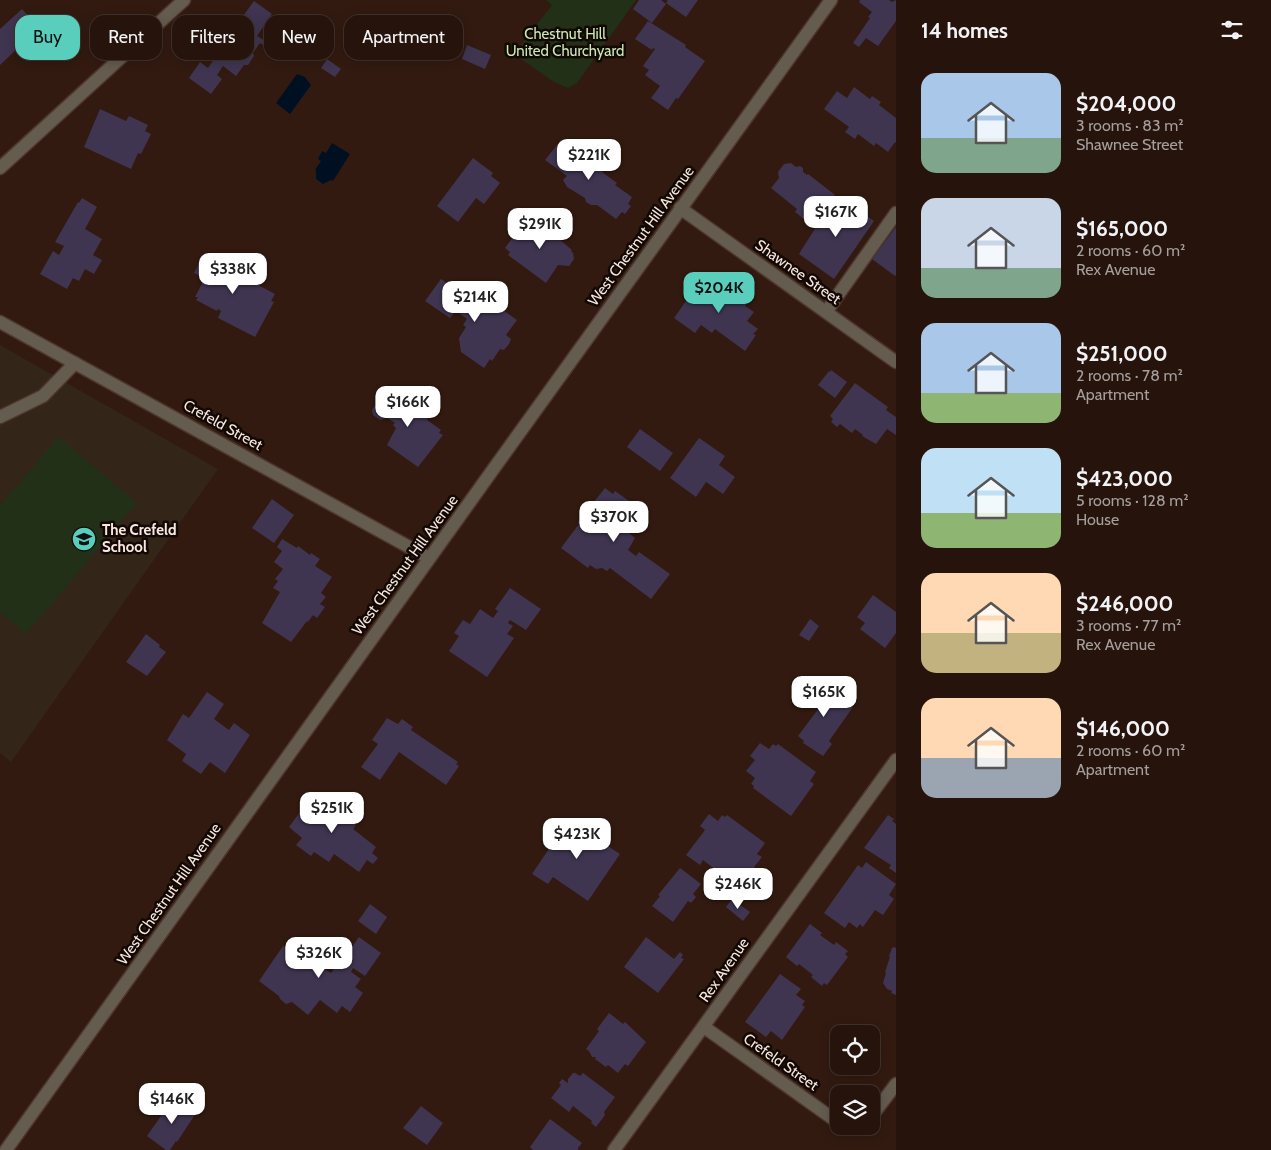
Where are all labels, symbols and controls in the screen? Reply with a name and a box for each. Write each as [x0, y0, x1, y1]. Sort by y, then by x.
chip: Buy [15, 15, 80, 60]
chip: Rent [90, 15, 162, 60]
chip: Filters [172, 15, 254, 60]
chip: New [264, 15, 334, 60]
chip: Apartment [344, 15, 463, 60]
icon: filters [1218, 16, 1246, 44]
text: 14 homes [921, 18, 1008, 43]
park label: Chestnut Hill United Churchyard [506, 25, 624, 60]
text: $204,000 [1076, 91, 1176, 116]
icon: home [961, 93, 1021, 153]
text: 3 rooms · 83 m² [1076, 116, 1184, 135]
text: Shawnee Street [1076, 135, 1183, 154]
pin: $221K [554, 138, 624, 181]
text: $221K [568, 145, 610, 164]
street label: West Chestnut Hill Avenue [584, 162, 698, 309]
pin: $167K [801, 196, 871, 238]
text: $167K [815, 202, 857, 221]
pin: $291K [505, 208, 575, 250]
text: $291K [519, 214, 561, 233]
text: $165,000 [1076, 216, 1168, 241]
icon: home [961, 218, 1021, 278]
street label: Shawnee Street [752, 236, 844, 308]
text: 2 rooms · 60 m² [1076, 241, 1185, 260]
pin: $338K [198, 252, 268, 295]
text: $338K [210, 259, 256, 278]
text: Rex Avenue [1076, 260, 1155, 279]
pin: $204K [684, 272, 754, 314]
text: $204K [694, 278, 744, 297]
pin: $214K [440, 280, 510, 323]
text: $214K [453, 287, 497, 306]
text: $251,000 [1076, 341, 1167, 366]
icon: home [961, 343, 1021, 403]
text: 2 rooms · 78 m² [1076, 366, 1183, 385]
text: Apartment [1076, 385, 1149, 404]
pin: $166K [373, 386, 443, 428]
text: $166K [386, 392, 430, 411]
street label: Crefeld Street [180, 396, 266, 454]
text: $423,000 [1076, 466, 1173, 491]
icon: home [961, 468, 1021, 528]
street label: West Chestnut Hill Avenue [348, 491, 462, 638]
text: 5 rooms · 128 m² [1076, 491, 1189, 510]
pin: $370K [579, 500, 649, 543]
text: $370K [590, 507, 638, 526]
text: House [1076, 510, 1119, 529]
place label: The Crefeld School [102, 521, 176, 556]
school or university icon: The Crefeld School [71, 526, 97, 552]
text: $246,000 [1076, 591, 1173, 616]
icon: home [961, 593, 1021, 653]
text: 3 rooms · 77 m² [1076, 616, 1181, 635]
text: Rex Avenue [1076, 635, 1155, 654]
pin: $165K [789, 676, 859, 718]
text: $165K [803, 682, 845, 701]
text: $146,000 [1076, 716, 1170, 741]
icon: home [961, 718, 1021, 778]
text: 2 rooms · 60 m² [1076, 741, 1185, 760]
text: Apartment [1076, 760, 1149, 779]
pin: $251K [297, 792, 367, 834]
text: $251K [311, 798, 353, 817]
pin: $423K [542, 818, 612, 860]
street label: West Chestnut Hill Avenue [113, 820, 225, 968]
text: $423K [554, 824, 600, 843]
pin: $246K [703, 868, 773, 910]
text: $246K [715, 874, 761, 893]
street label: Rex Avenue [695, 934, 753, 1006]
pin: $326K [284, 936, 354, 979]
text: $326K [296, 943, 342, 962]
map controls [830, 1025, 880, 1135]
button: locate [830, 1025, 880, 1075]
street label: Crefeld Street [740, 1030, 822, 1094]
pin: $146K [137, 1082, 207, 1125]
button: layers [830, 1085, 880, 1135]
text: $146K [150, 1089, 194, 1108]

